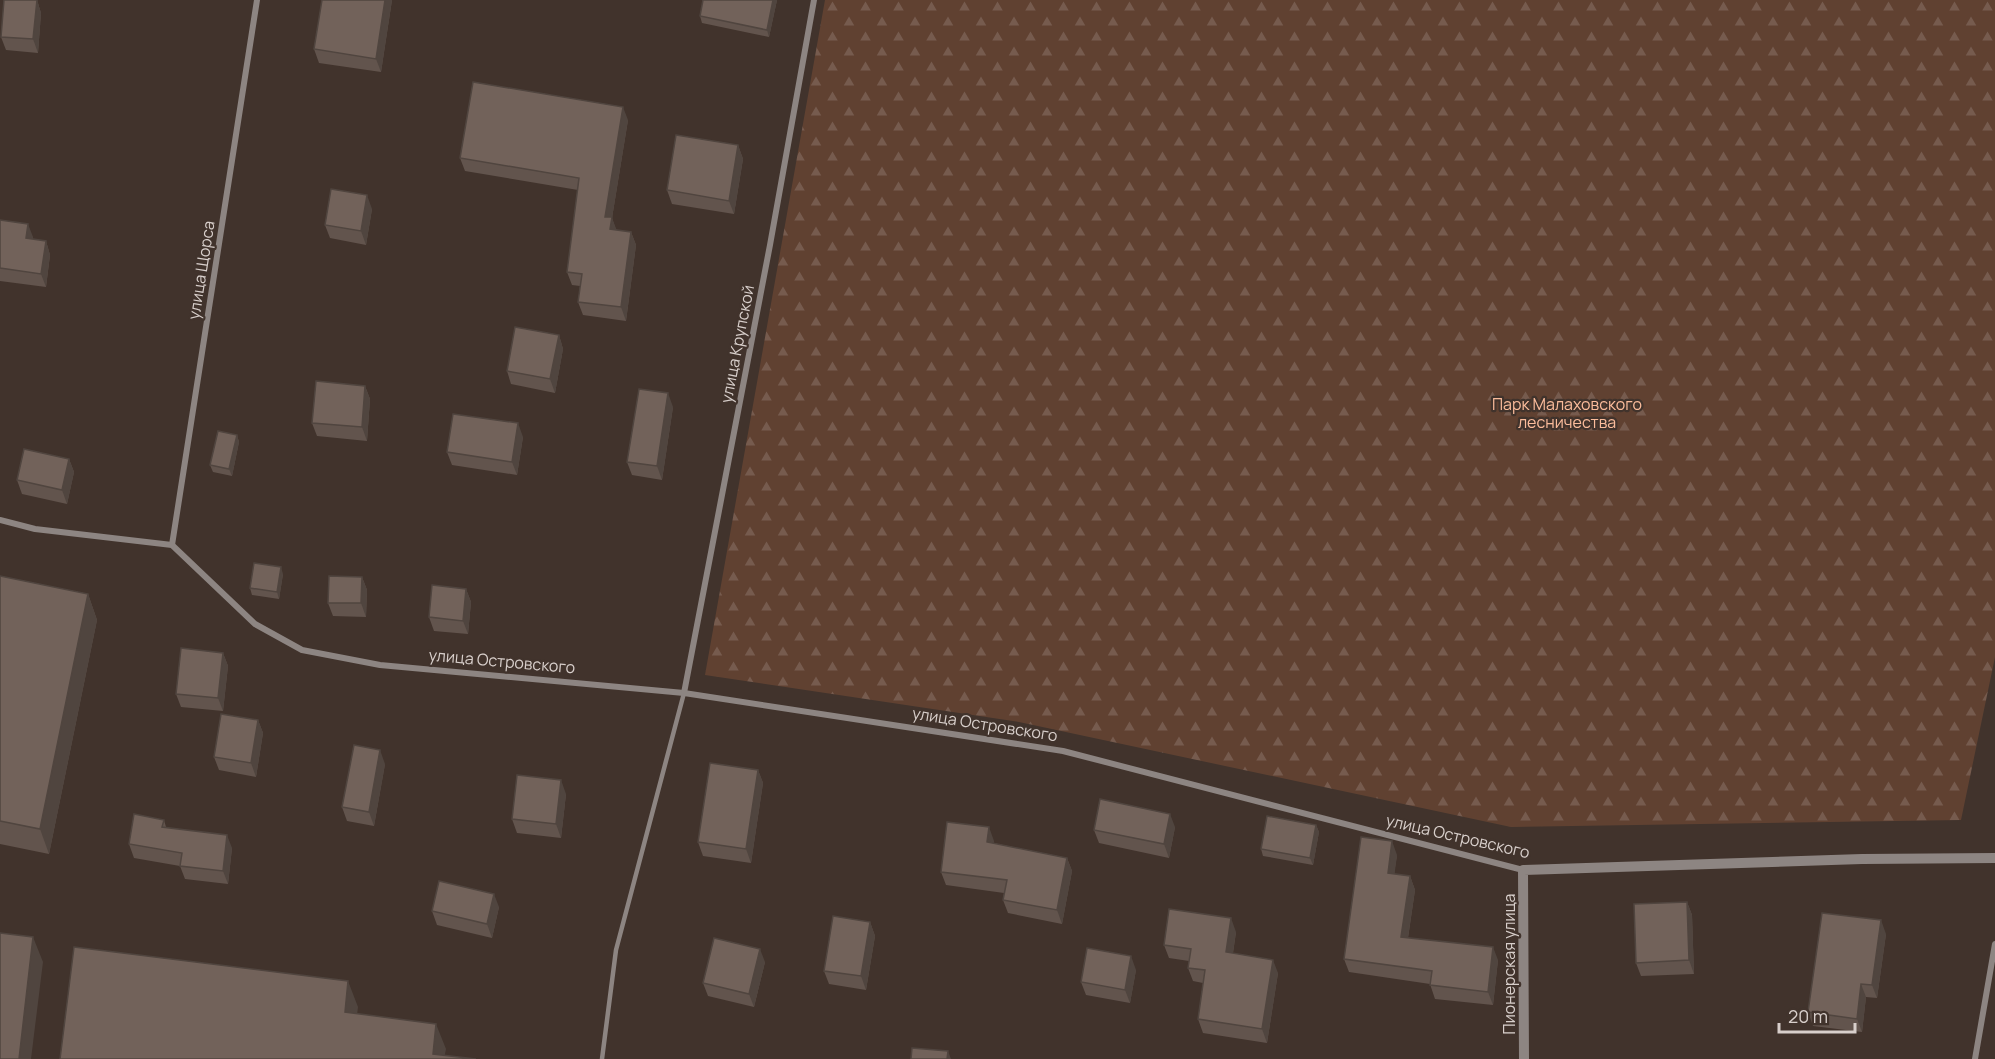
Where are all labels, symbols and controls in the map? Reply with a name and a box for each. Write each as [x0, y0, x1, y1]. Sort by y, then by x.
street label: улица Щорса [182, 219, 220, 321]
street label: улица Крупской [715, 283, 759, 405]
park label: Парк Малаховского лесничества [1492, 393, 1642, 433]
street label: улица Островского [428, 644, 576, 678]
street label: улица Островского [911, 702, 1059, 746]
street label: улица Островского [1384, 809, 1532, 863]
street label: Пионерская улица [1498, 894, 1520, 1034]
scale bar [1779, 996, 1856, 1034]
text: 20 m [1788, 1004, 1828, 1028]

